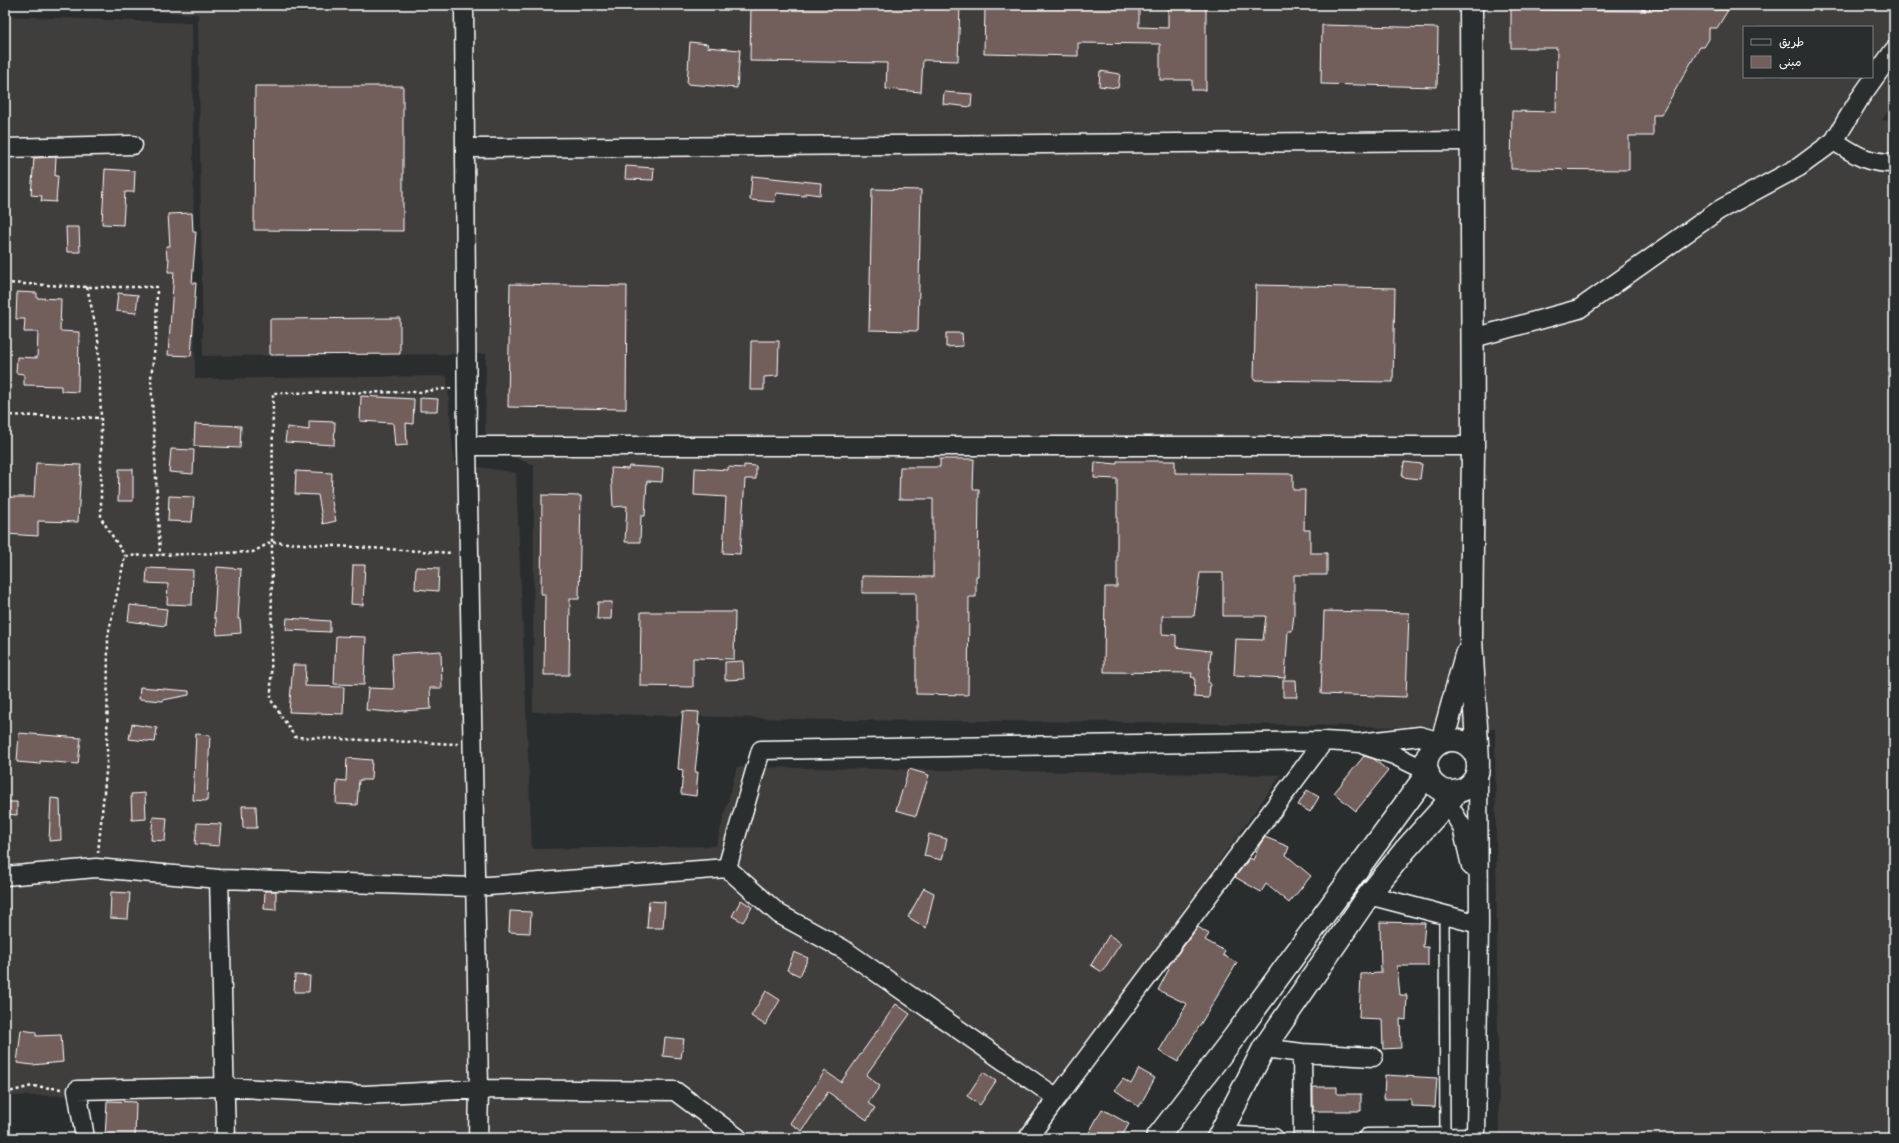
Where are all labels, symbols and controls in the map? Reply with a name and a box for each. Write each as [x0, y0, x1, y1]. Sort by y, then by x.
legend [1743, 26, 1873, 78]
text: طريق [1779, 35, 1804, 49]
text: مبنى [1779, 55, 1802, 70]

